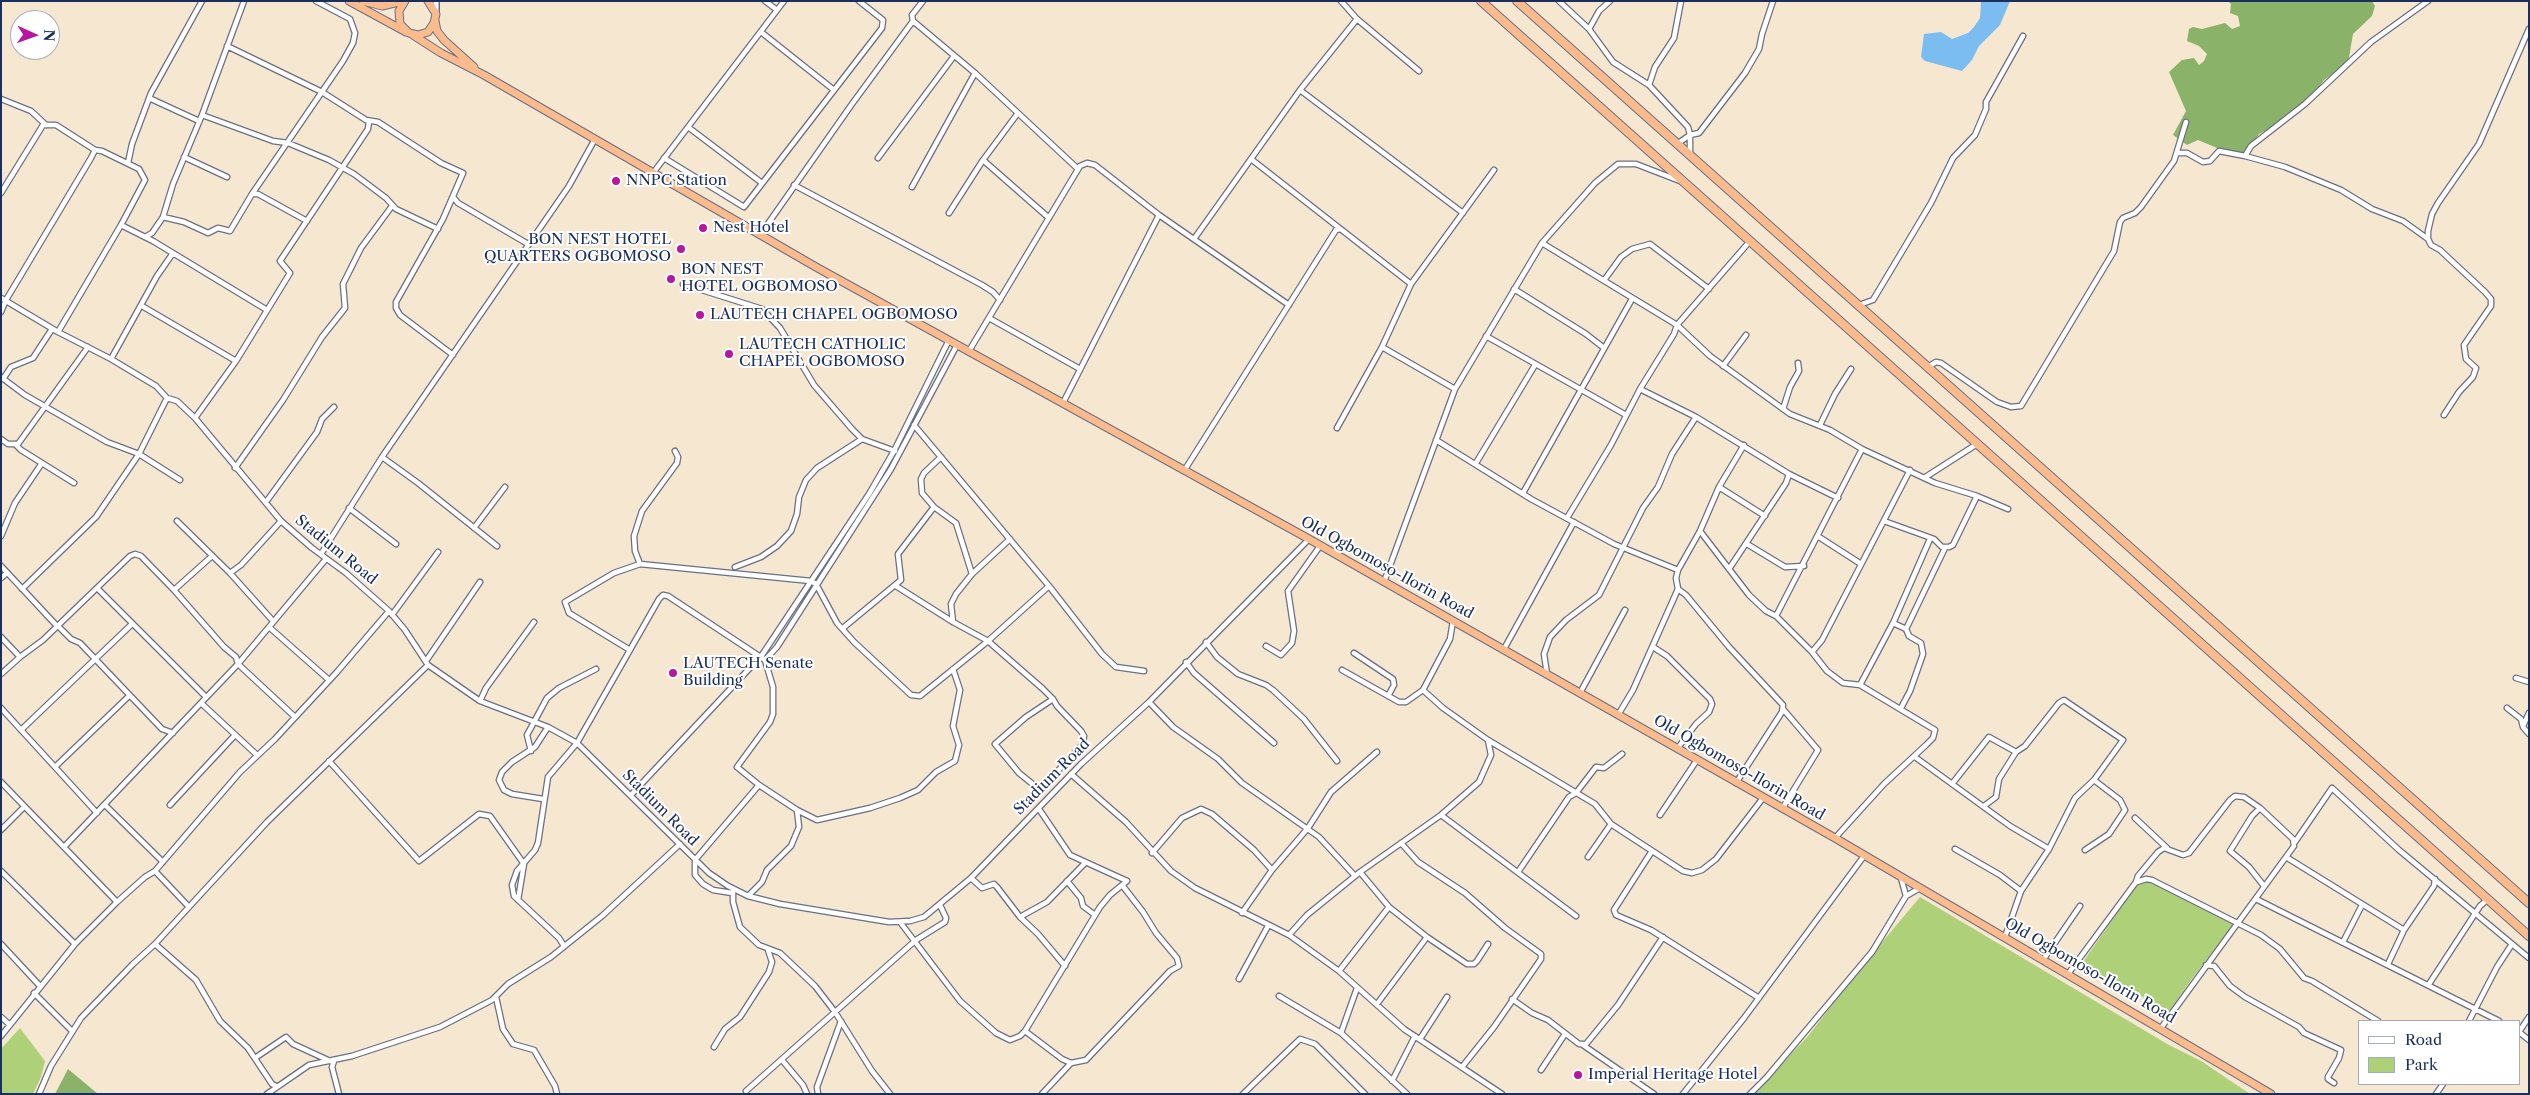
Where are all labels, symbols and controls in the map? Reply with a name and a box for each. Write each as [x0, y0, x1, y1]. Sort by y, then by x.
north arrow [10, 10, 60, 60]
text: N [40, 29, 58, 42]
place label: NNPC Station [626, 172, 727, 190]
marker: NNPC Station [610, 175, 622, 187]
place label: Nest Hotel [713, 219, 789, 237]
marker: Nest Hotel [697, 222, 709, 234]
place label: BON NEST HOTEL QUARTERS OGBOMOSO [484, 231, 671, 266]
marker: BON NEST HOTEL QUARTERS OGBOMOSO [675, 243, 687, 255]
place label: BON NEST HOTEL OGBOMOSO [681, 261, 838, 296]
marker: BON NEST HOTEL OGBOMOSO [665, 273, 677, 285]
place label: LAUTECH CHAPEL OGBOMOSO [710, 306, 958, 324]
marker: LAUTECH CHAPEL OGBOMOSO [694, 309, 706, 321]
place label: LAUTECH CATHOLIC CHAPEL OGBOMOSO [739, 336, 906, 371]
marker: LAUTECH CATHOLIC CHAPEL OGBOMOSO [723, 348, 735, 360]
street label: Stadium Road [291, 511, 381, 589]
street label: Old Ogbomoso-Ilorin Road [1297, 513, 1477, 623]
place label: LAUTECH Senate Building [683, 655, 813, 690]
marker: LAUTECH Senate Building [667, 667, 679, 679]
street label: Old Ogbomoso-Ilorin Road [1650, 712, 1828, 824]
street label: Stadium Road [1010, 735, 1094, 819]
street label: Stadium Road [618, 766, 702, 850]
street label: Old Ogbomoso-Ilorin Road [2001, 915, 2179, 1027]
legend [2358, 1020, 2520, 1085]
text: Road [2405, 1030, 2442, 1049]
text: Park [2405, 1055, 2438, 1074]
place label: Imperial Heritage Hotel [1588, 1066, 1758, 1084]
marker: Imperial Heritage Hotel [1572, 1069, 1584, 1081]

